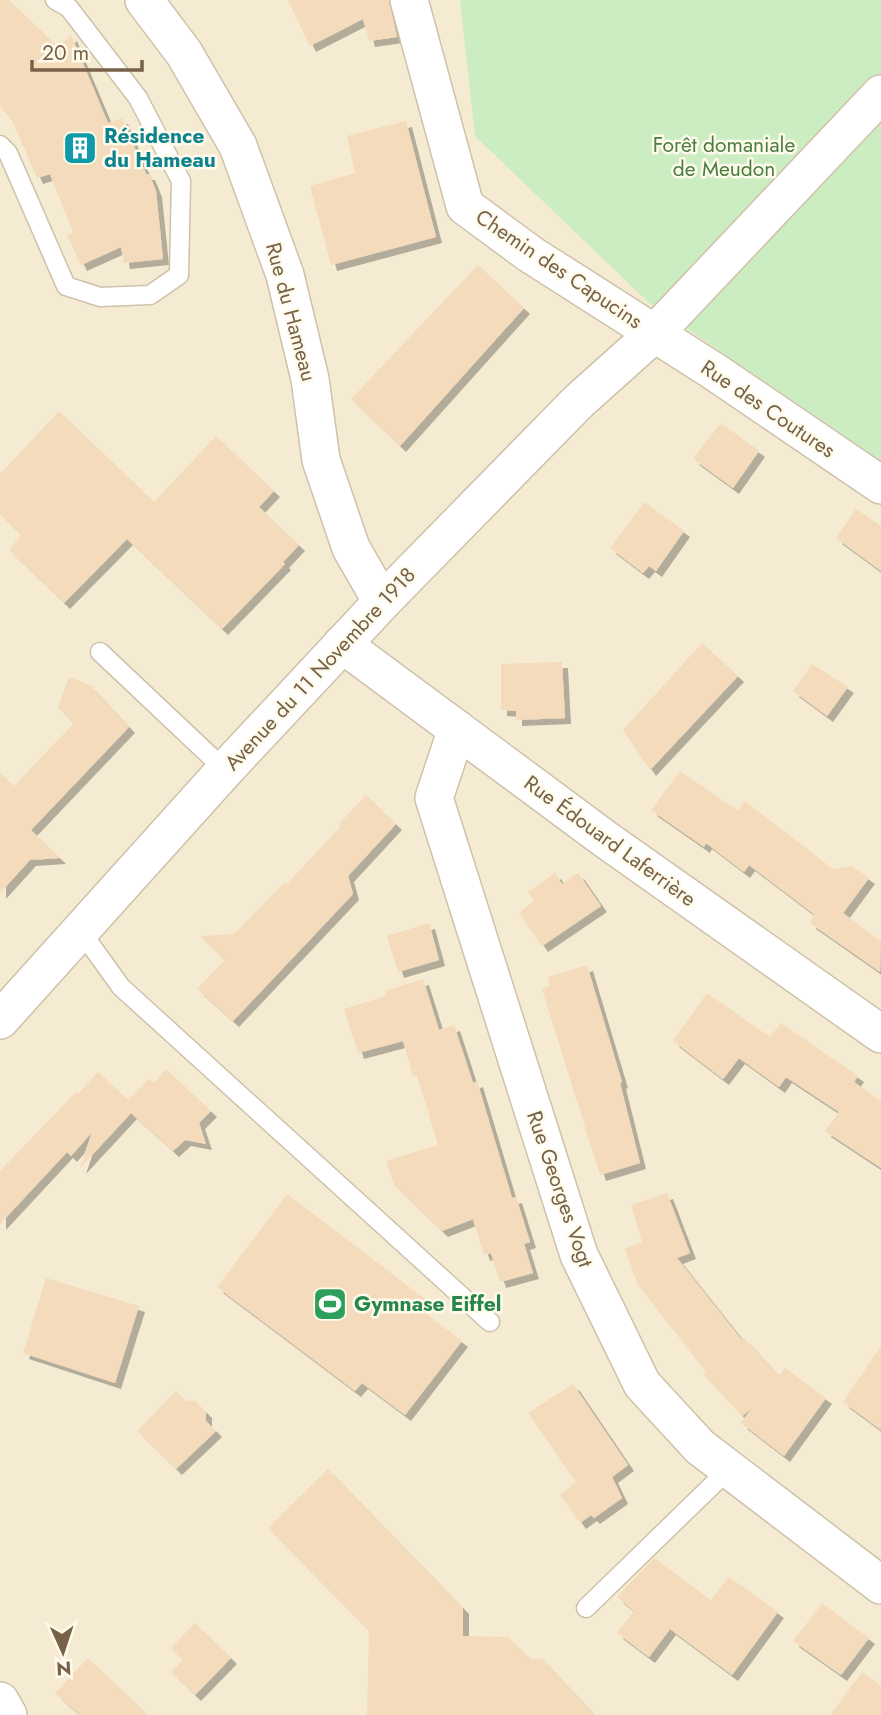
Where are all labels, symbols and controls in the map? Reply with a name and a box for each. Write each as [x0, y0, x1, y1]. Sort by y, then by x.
scale bar [32, 28, 142, 72]
text: 20 m [42, 38, 89, 68]
place label: Résidence du Hameau [104, 121, 216, 175]
building icon: Résidence du Hameau [61, 129, 99, 167]
park label: Forêt domaniale de Meudon [653, 130, 795, 184]
street label: Chemin des Capucins [470, 202, 648, 336]
street label: Rue du Hameau [258, 239, 324, 385]
street label: Rue des Coutures [695, 353, 841, 465]
street label: Avenue du 11 Novembre 1918 [218, 561, 422, 777]
street label: Rue Édouard Laferrière [518, 768, 702, 914]
street label: Rue Georges Vogt [519, 1107, 601, 1271]
sports icon: Gymnase Eiffel [311, 1285, 349, 1323]
place label: Gymnase Eiffel [354, 1289, 501, 1319]
north arrow [28, 1617, 98, 1687]
text: N [56, 1655, 72, 1682]

